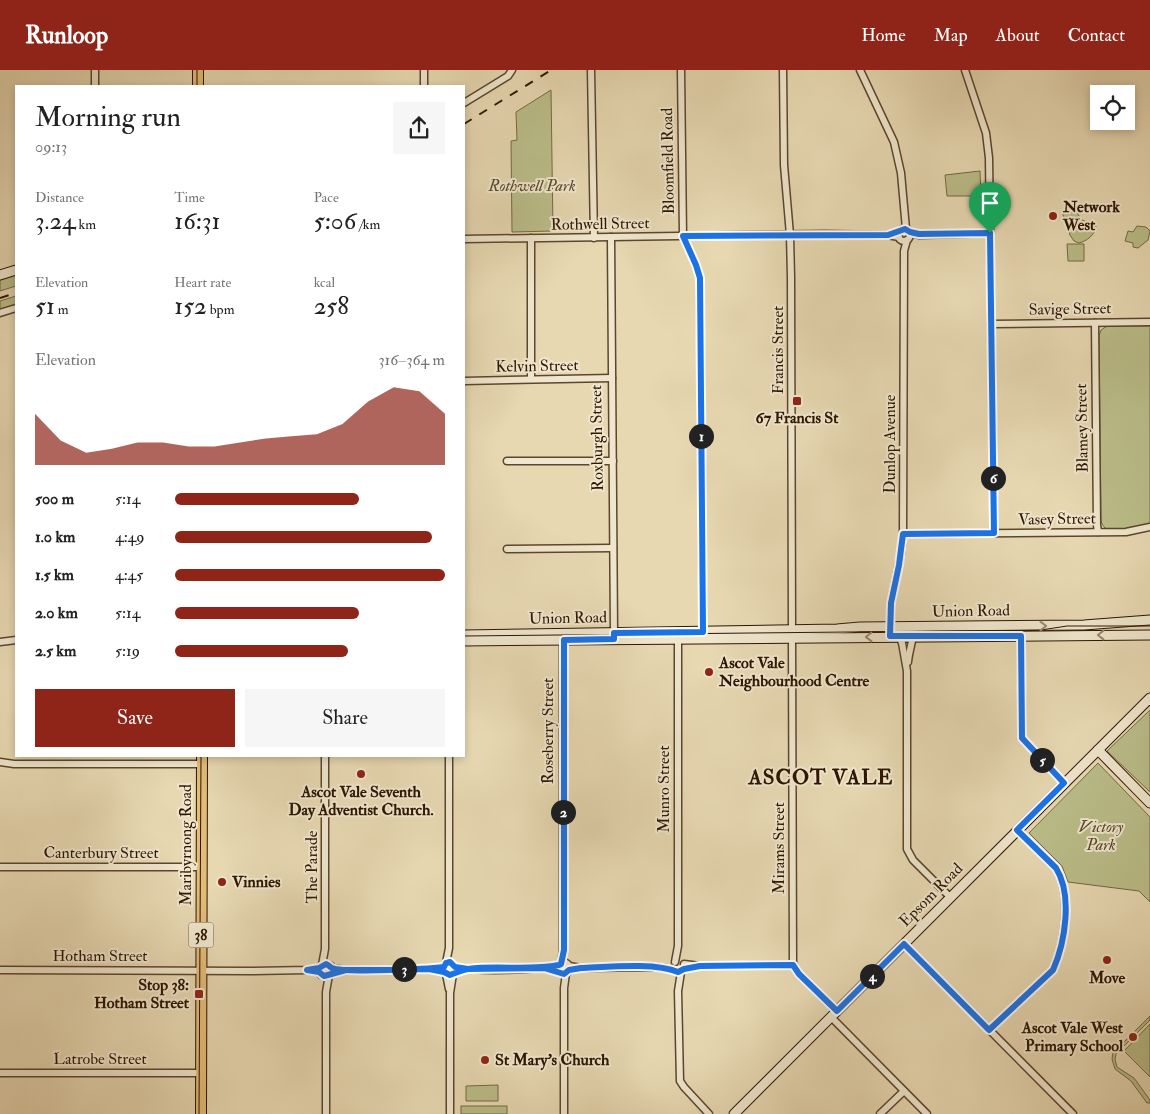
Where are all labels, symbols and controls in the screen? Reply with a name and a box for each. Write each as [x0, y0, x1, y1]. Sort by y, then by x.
text: Runloop [25, 20, 108, 51]
text: Home [861, 24, 906, 47]
text: Map [934, 24, 968, 47]
text: About [996, 24, 1040, 47]
text: Contact [1068, 24, 1125, 47]
map controls [1090, 85, 1135, 130]
button: locate [1090, 85, 1135, 130]
text: Morning run [35, 100, 181, 135]
button: share [393, 102, 445, 154]
street label: Bloomfield Road [657, 107, 679, 214]
text: 09:13 [35, 137, 67, 157]
park label: Rothwell Park [487, 176, 576, 196]
pin [969, 182, 1011, 233]
text: Distance [35, 189, 84, 206]
text: Time [174, 189, 205, 206]
text: Pace [314, 189, 339, 206]
icon: arrive [976, 189, 1004, 217]
place label: Network West [1062, 197, 1120, 235]
text: 3.24 [35, 206, 76, 237]
text: 16:31 [174, 206, 220, 237]
text: 5:06 [314, 206, 356, 237]
marker: Network West [1047, 210, 1059, 222]
street label: Rothwell Street [550, 213, 650, 235]
text: km [76, 216, 96, 233]
text: /km [356, 216, 380, 233]
text: Elevation [35, 274, 88, 291]
text: Heart rate [174, 274, 231, 291]
text: kcal [314, 274, 335, 291]
text: 51 [35, 291, 55, 322]
text: 152 [174, 291, 207, 322]
text: 258 [314, 291, 349, 322]
street label: Savige Street [1028, 298, 1112, 320]
text: m [55, 301, 69, 318]
text: bpm [207, 301, 235, 318]
street label: Francis Street [768, 306, 788, 394]
text: Elevation [35, 350, 96, 370]
text: 316–364 m [378, 350, 445, 370]
street label: Kelvin Street [495, 355, 579, 377]
street label: Blamey Street [1071, 383, 1093, 473]
street label: Roxburgh Street [586, 385, 608, 491]
street label: Dunlop Avenue [880, 394, 901, 494]
marker: 67 Francis St [791, 395, 803, 407]
place label: 67 Francis St [756, 408, 839, 428]
pin: 1 [688, 424, 714, 448]
text: 1 [699, 428, 704, 445]
pin: 6 [980, 466, 1006, 490]
text: 6 [990, 470, 997, 487]
text: 500 m [35, 489, 74, 509]
text: 5:14 [115, 489, 140, 509]
street label: Vasey Street [1018, 508, 1096, 530]
text: 1.0 km [35, 527, 75, 547]
text: 4:49 [115, 527, 144, 547]
text: 1.5 km [35, 565, 74, 585]
text: 4:45 [115, 565, 143, 585]
street label: Union Road [932, 600, 1010, 622]
text: 2.0 km [35, 603, 78, 623]
text: 5:14 [115, 603, 140, 623]
street label: Union Road [529, 607, 607, 629]
one-way arrow [1040, 621, 1047, 631]
one-way arrow [1097, 630, 1105, 640]
one-way arrow [865, 632, 872, 642]
text: 2.5 km [35, 641, 76, 661]
text: 5:19 [115, 641, 140, 661]
place label: Ascot Vale Neighbourhood Centre [718, 653, 870, 692]
marker: Ascot Vale Neighbourhood Centre [703, 666, 715, 678]
street label: Roseberry Street [538, 678, 558, 784]
button: Save [35, 689, 235, 747]
button: Share [245, 689, 445, 747]
street label: Munro Street [654, 745, 674, 833]
pin: 5 [1030, 748, 1054, 772]
text: 5 [1039, 752, 1046, 769]
district label: ASCOT VALE [748, 764, 893, 791]
marker: Ascot Vale Seventh Day Adventist Church. [355, 768, 367, 780]
place label: Ascot Vale Seventh Day Adventist Church. [288, 782, 434, 821]
street label: Maribyrnong Road [176, 784, 196, 906]
pin: 2 [550, 800, 576, 824]
street label: Mirams Street [769, 802, 789, 894]
text: 2 [560, 804, 567, 821]
park label: Victory Park [1079, 817, 1124, 855]
street label: The Parade [302, 830, 322, 903]
street label: Canterbury Street [43, 843, 159, 863]
street label: Epsom Road [895, 859, 968, 932]
place label: Vinnies [231, 872, 281, 892]
marker: Vinnies [216, 876, 228, 888]
road number: 38 [188, 922, 214, 948]
street label: Hotham Street [52, 946, 148, 966]
marker: Move [1101, 954, 1113, 966]
pin: 3 [392, 956, 416, 982]
text: 3 [402, 961, 407, 978]
pin: 4 [860, 964, 884, 988]
text: 4 [869, 968, 876, 985]
place label: Move [1088, 968, 1125, 988]
place label: Stop 38: Hotham Street [94, 975, 190, 1013]
marker: Stop 38: Hotham Street [193, 988, 205, 1000]
place label: Ascot Vale West Primary School [1021, 1018, 1124, 1057]
marker: Ascot Vale West Primary School [1127, 1031, 1139, 1043]
street label: Latrobe Street [53, 1049, 147, 1069]
place label: St Mary's Church [495, 1050, 610, 1071]
marker: St Mary's Church [479, 1054, 491, 1066]

